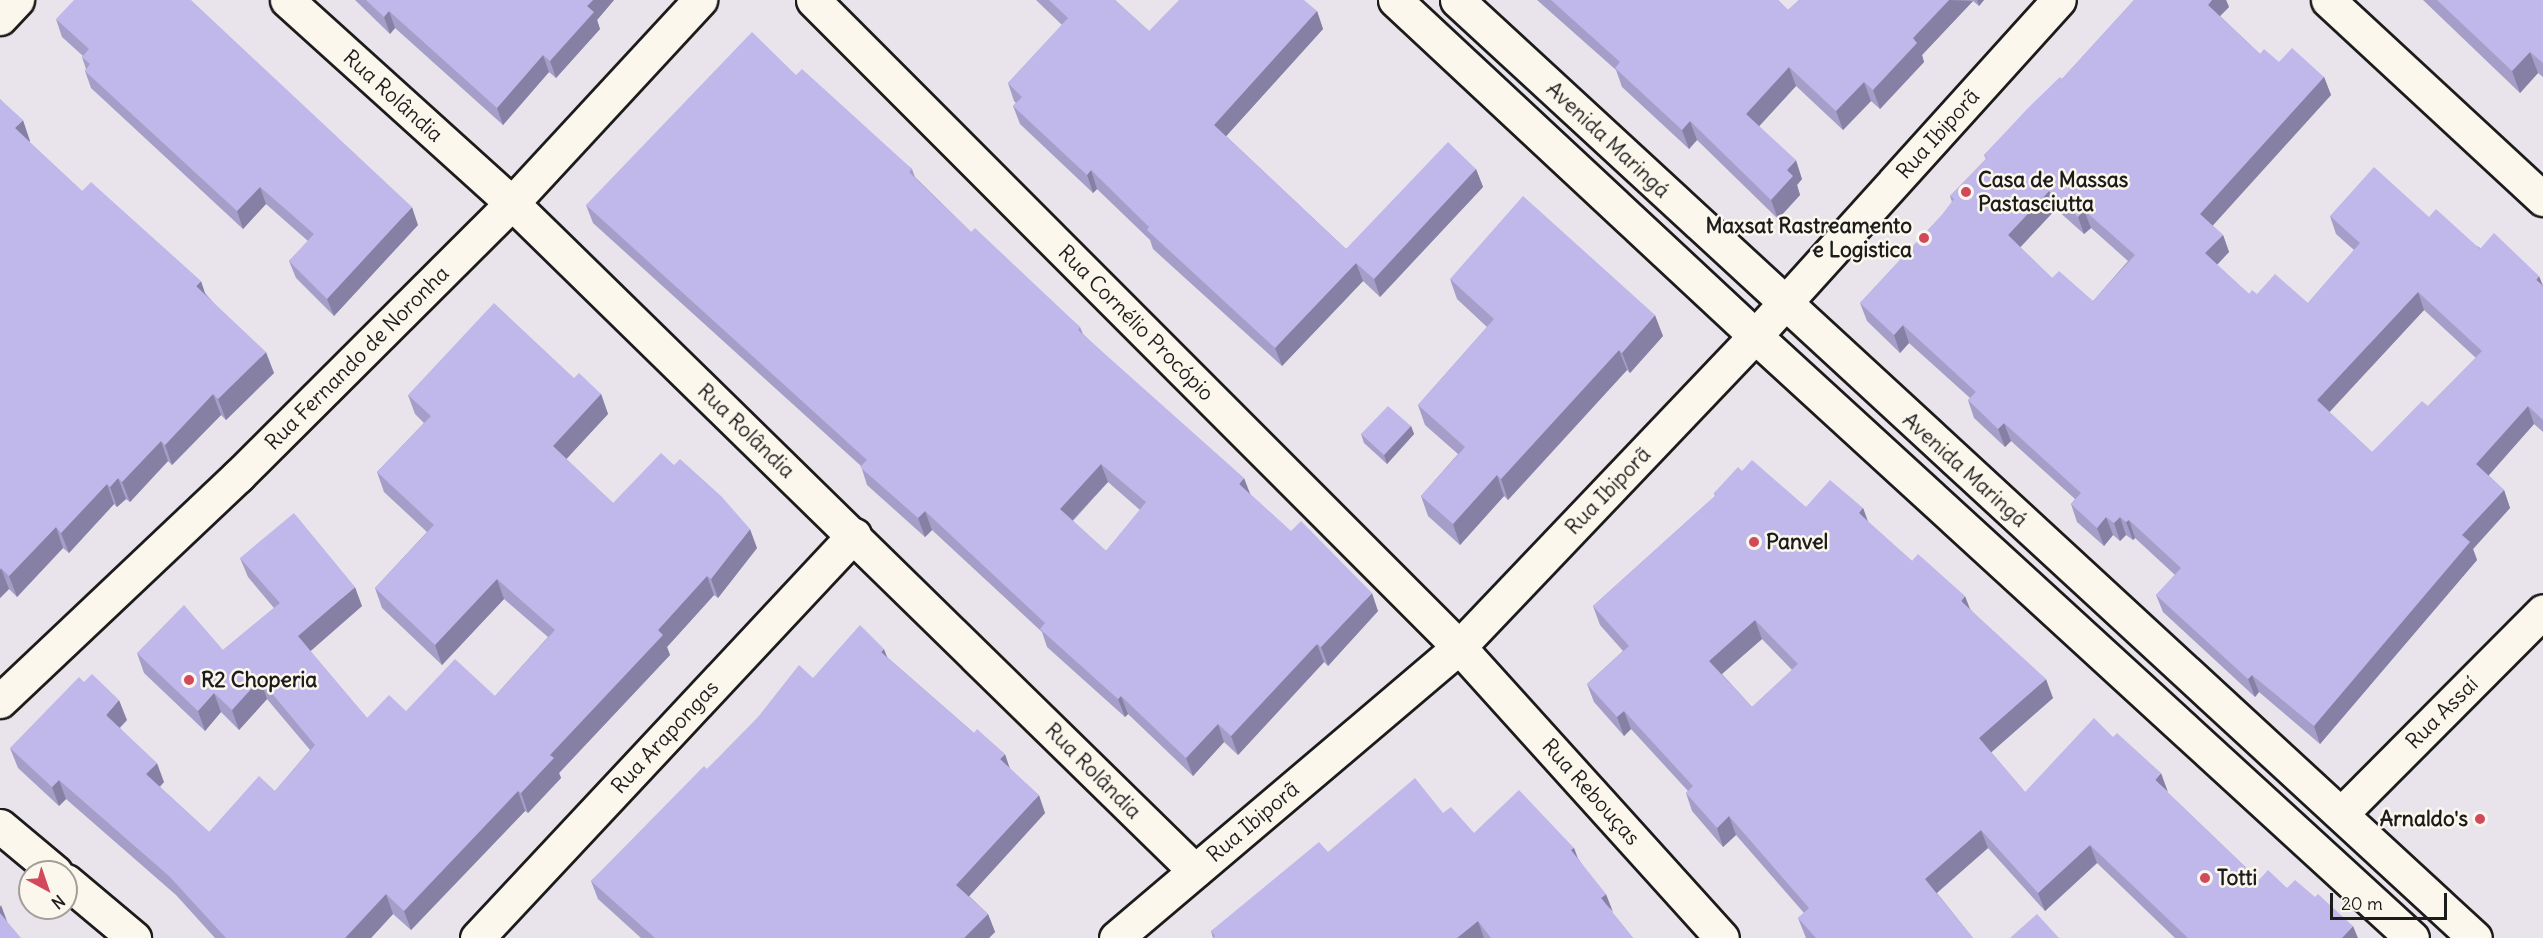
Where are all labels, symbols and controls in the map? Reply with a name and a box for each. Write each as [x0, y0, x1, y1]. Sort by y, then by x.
street label: Rua Rolândia [338, 45, 448, 147]
street label: Avenida Maringá [1541, 77, 1675, 203]
street label: Rua Ibiporã [1891, 84, 1985, 184]
place label: Casa de Massas Pastasciutta [1978, 167, 2128, 217]
marker: Casa de Massas Pastasciutta [1959, 185, 1973, 199]
place label: Maxsat Rastreamento e Logistica [1705, 213, 1912, 263]
marker: Maxsat Rastreamento e Logistica [1917, 231, 1931, 245]
street label: Rua Cornélio Procópio [1053, 240, 1219, 406]
street label: Rua Fernando de Noronha [260, 261, 454, 455]
street label: Rua Rolândia [692, 378, 800, 484]
street label: Avenida Maringá [1897, 407, 2033, 533]
street label: Rua Ibiporã [1560, 442, 1656, 540]
place label: Panvel [1766, 529, 1828, 555]
marker: Panvel [1747, 535, 1761, 549]
place label: R2 Choperia [201, 667, 317, 693]
street label: Rua Assaí [2401, 672, 2483, 754]
marker: R2 Choperia [182, 673, 196, 687]
street label: Rua Arapongas [606, 675, 724, 799]
street label: Rua Rolândia [1040, 718, 1146, 824]
street label: Rua Rebouças [1537, 734, 1645, 850]
street label: Rua Ibiporã [1202, 776, 1304, 868]
place label: Arnaldo's [2380, 806, 2468, 832]
marker: Arnaldo's [2473, 812, 2487, 826]
north arrow [18, 860, 78, 920]
place label: Totti [2217, 865, 2257, 891]
marker: Totti [2198, 871, 2212, 885]
scale bar [2333, 881, 2450, 919]
text: N [48, 891, 69, 913]
text: 20 m [2341, 892, 2383, 915]

